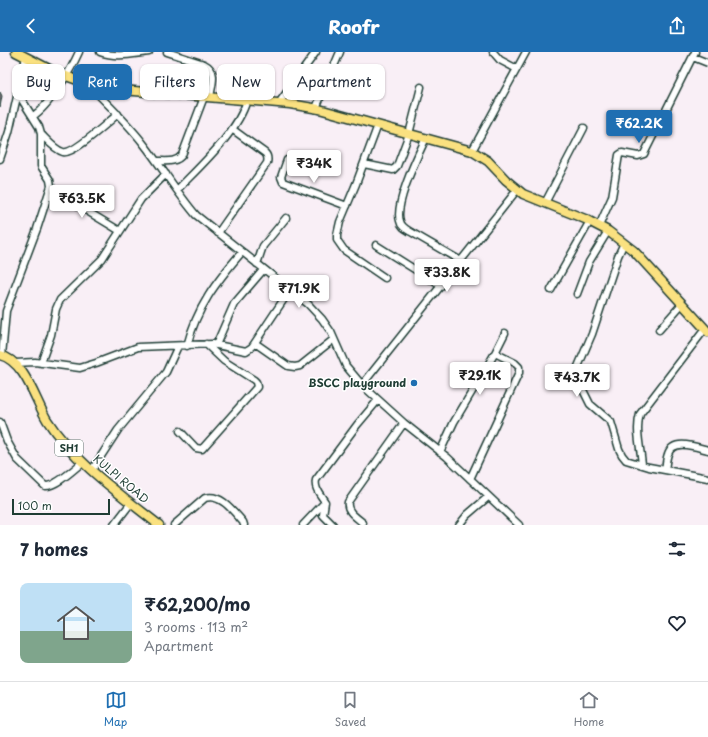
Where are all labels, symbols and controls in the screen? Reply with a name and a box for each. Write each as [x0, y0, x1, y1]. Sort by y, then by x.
text: Roofr [328, 13, 380, 40]
icon: back [20, 15, 42, 37]
icon: share [666, 15, 688, 37]
chip: Buy [12, 64, 65, 100]
chip: Rent [73, 64, 132, 100]
chip: Filters [140, 64, 209, 100]
chip: New [217, 64, 275, 100]
chip: Apartment [283, 64, 385, 100]
pin: ₹62.2K [606, 110, 672, 144]
text: ₹62.2K [615, 113, 663, 132]
pin: ₹34K [290, 150, 338, 184]
text: ₹34K [296, 153, 332, 172]
pin: ₹63.5K [49, 185, 115, 219]
text: ₹63.5K [58, 188, 106, 207]
pin: ₹33.8K [414, 259, 480, 293]
text: ₹33.8K [424, 262, 471, 281]
pin: ₹71.9K [266, 275, 332, 309]
text: ₹71.9K [278, 278, 320, 297]
pin: ₹29.1K [447, 362, 513, 396]
pin: ₹43.7K [544, 364, 610, 398]
text: ₹29.1K [459, 365, 501, 384]
text: ₹43.7K [554, 367, 600, 386]
place label: BSCC playground [308, 374, 406, 391]
marker: BSCC playground [409, 378, 419, 388]
road number: SH1 [55, 440, 83, 456]
street label: KULPI ROAD [90, 450, 153, 507]
scale bar [12, 497, 110, 516]
text: 100 m [18, 497, 52, 514]
text: 7 homes [20, 536, 88, 562]
icon: filters [666, 538, 688, 560]
text: ₹62,200/mo [144, 591, 250, 617]
icon: home [52, 599, 100, 647]
icon: heart [666, 612, 688, 634]
text: 3 rooms · 113 m² [144, 617, 248, 636]
text: Apartment [144, 636, 213, 655]
tab: Map [104, 689, 127, 730]
tab: Saved [335, 689, 366, 730]
tab: Home [574, 689, 604, 730]

